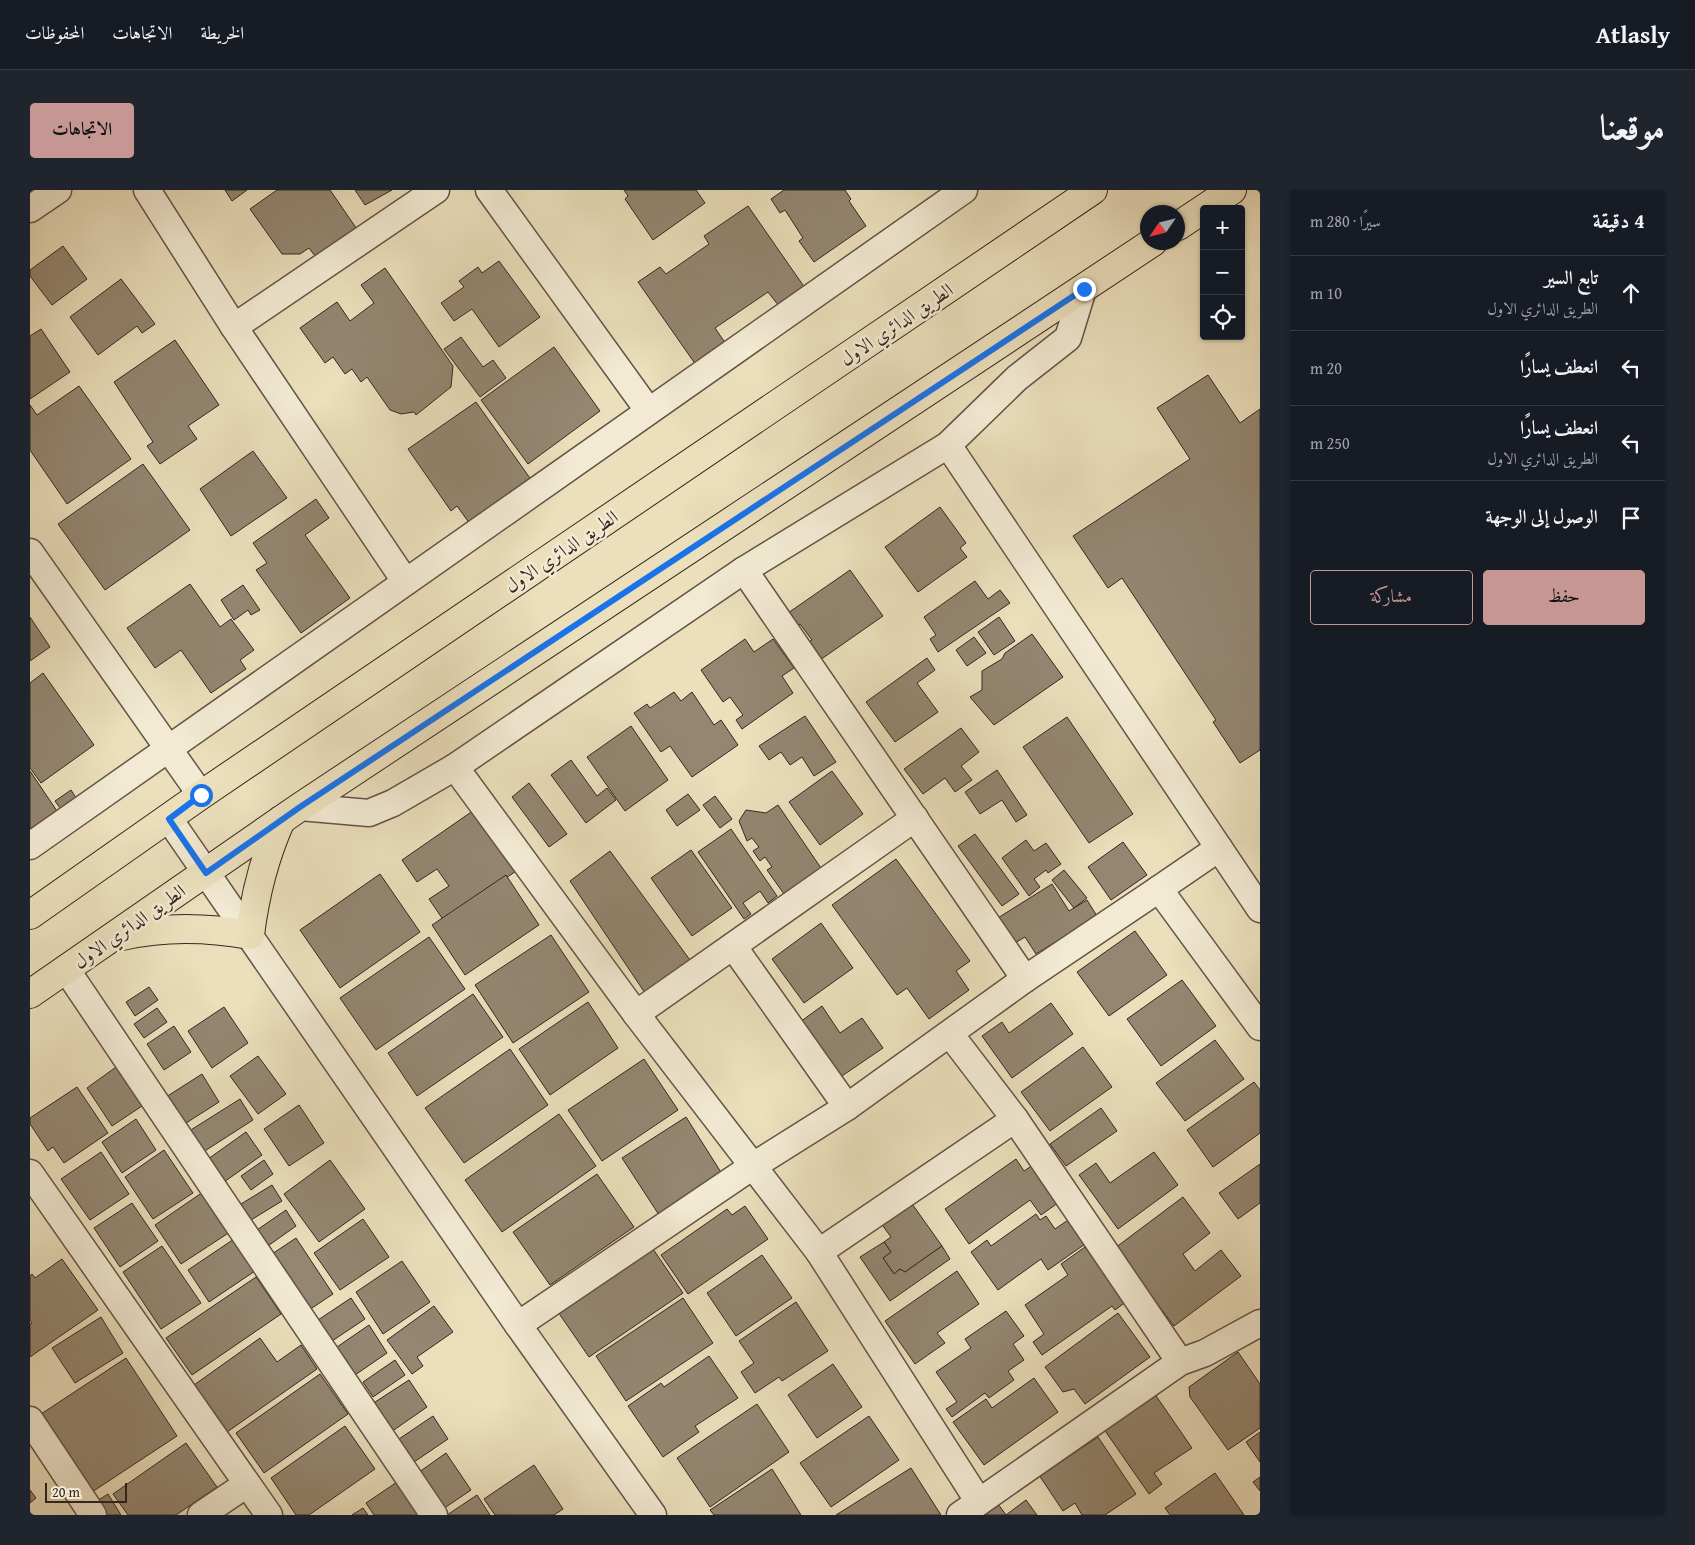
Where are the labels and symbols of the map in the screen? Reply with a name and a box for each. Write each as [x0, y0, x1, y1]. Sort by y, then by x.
north arrow [1140, 205, 1185, 250]
street label: الطريق الدائري الاول [834, 276, 959, 374]
route end [1073, 278, 1096, 301]
street label: الطريق الدائري الاول [499, 503, 624, 601]
route start [190, 784, 213, 807]
street label: الطريق الدائري الاول [67, 877, 192, 977]
scale bar [45, 1480, 128, 1503]

